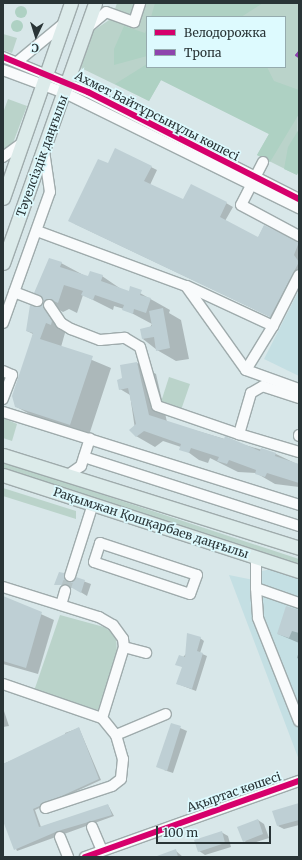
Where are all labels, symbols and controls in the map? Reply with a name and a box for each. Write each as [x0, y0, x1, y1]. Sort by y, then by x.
north arrow [16, 16, 56, 56]
legend [146, 16, 286, 68]
text: Велодорожка [184, 25, 266, 40]
text: С [31, 41, 39, 55]
text: Тропа [184, 45, 221, 60]
street label: Ахмет Байтұрсынұлы көшесі [72, 68, 242, 164]
street label: Тәуелсіздік даңғылы [13, 93, 71, 219]
street label: Рақымжан Қошқарбаев даңғылы [51, 485, 251, 561]
street label: Ақыртас көшесі [185, 769, 283, 815]
scale bar [158, 818, 273, 844]
text: 100 m [163, 825, 198, 840]

